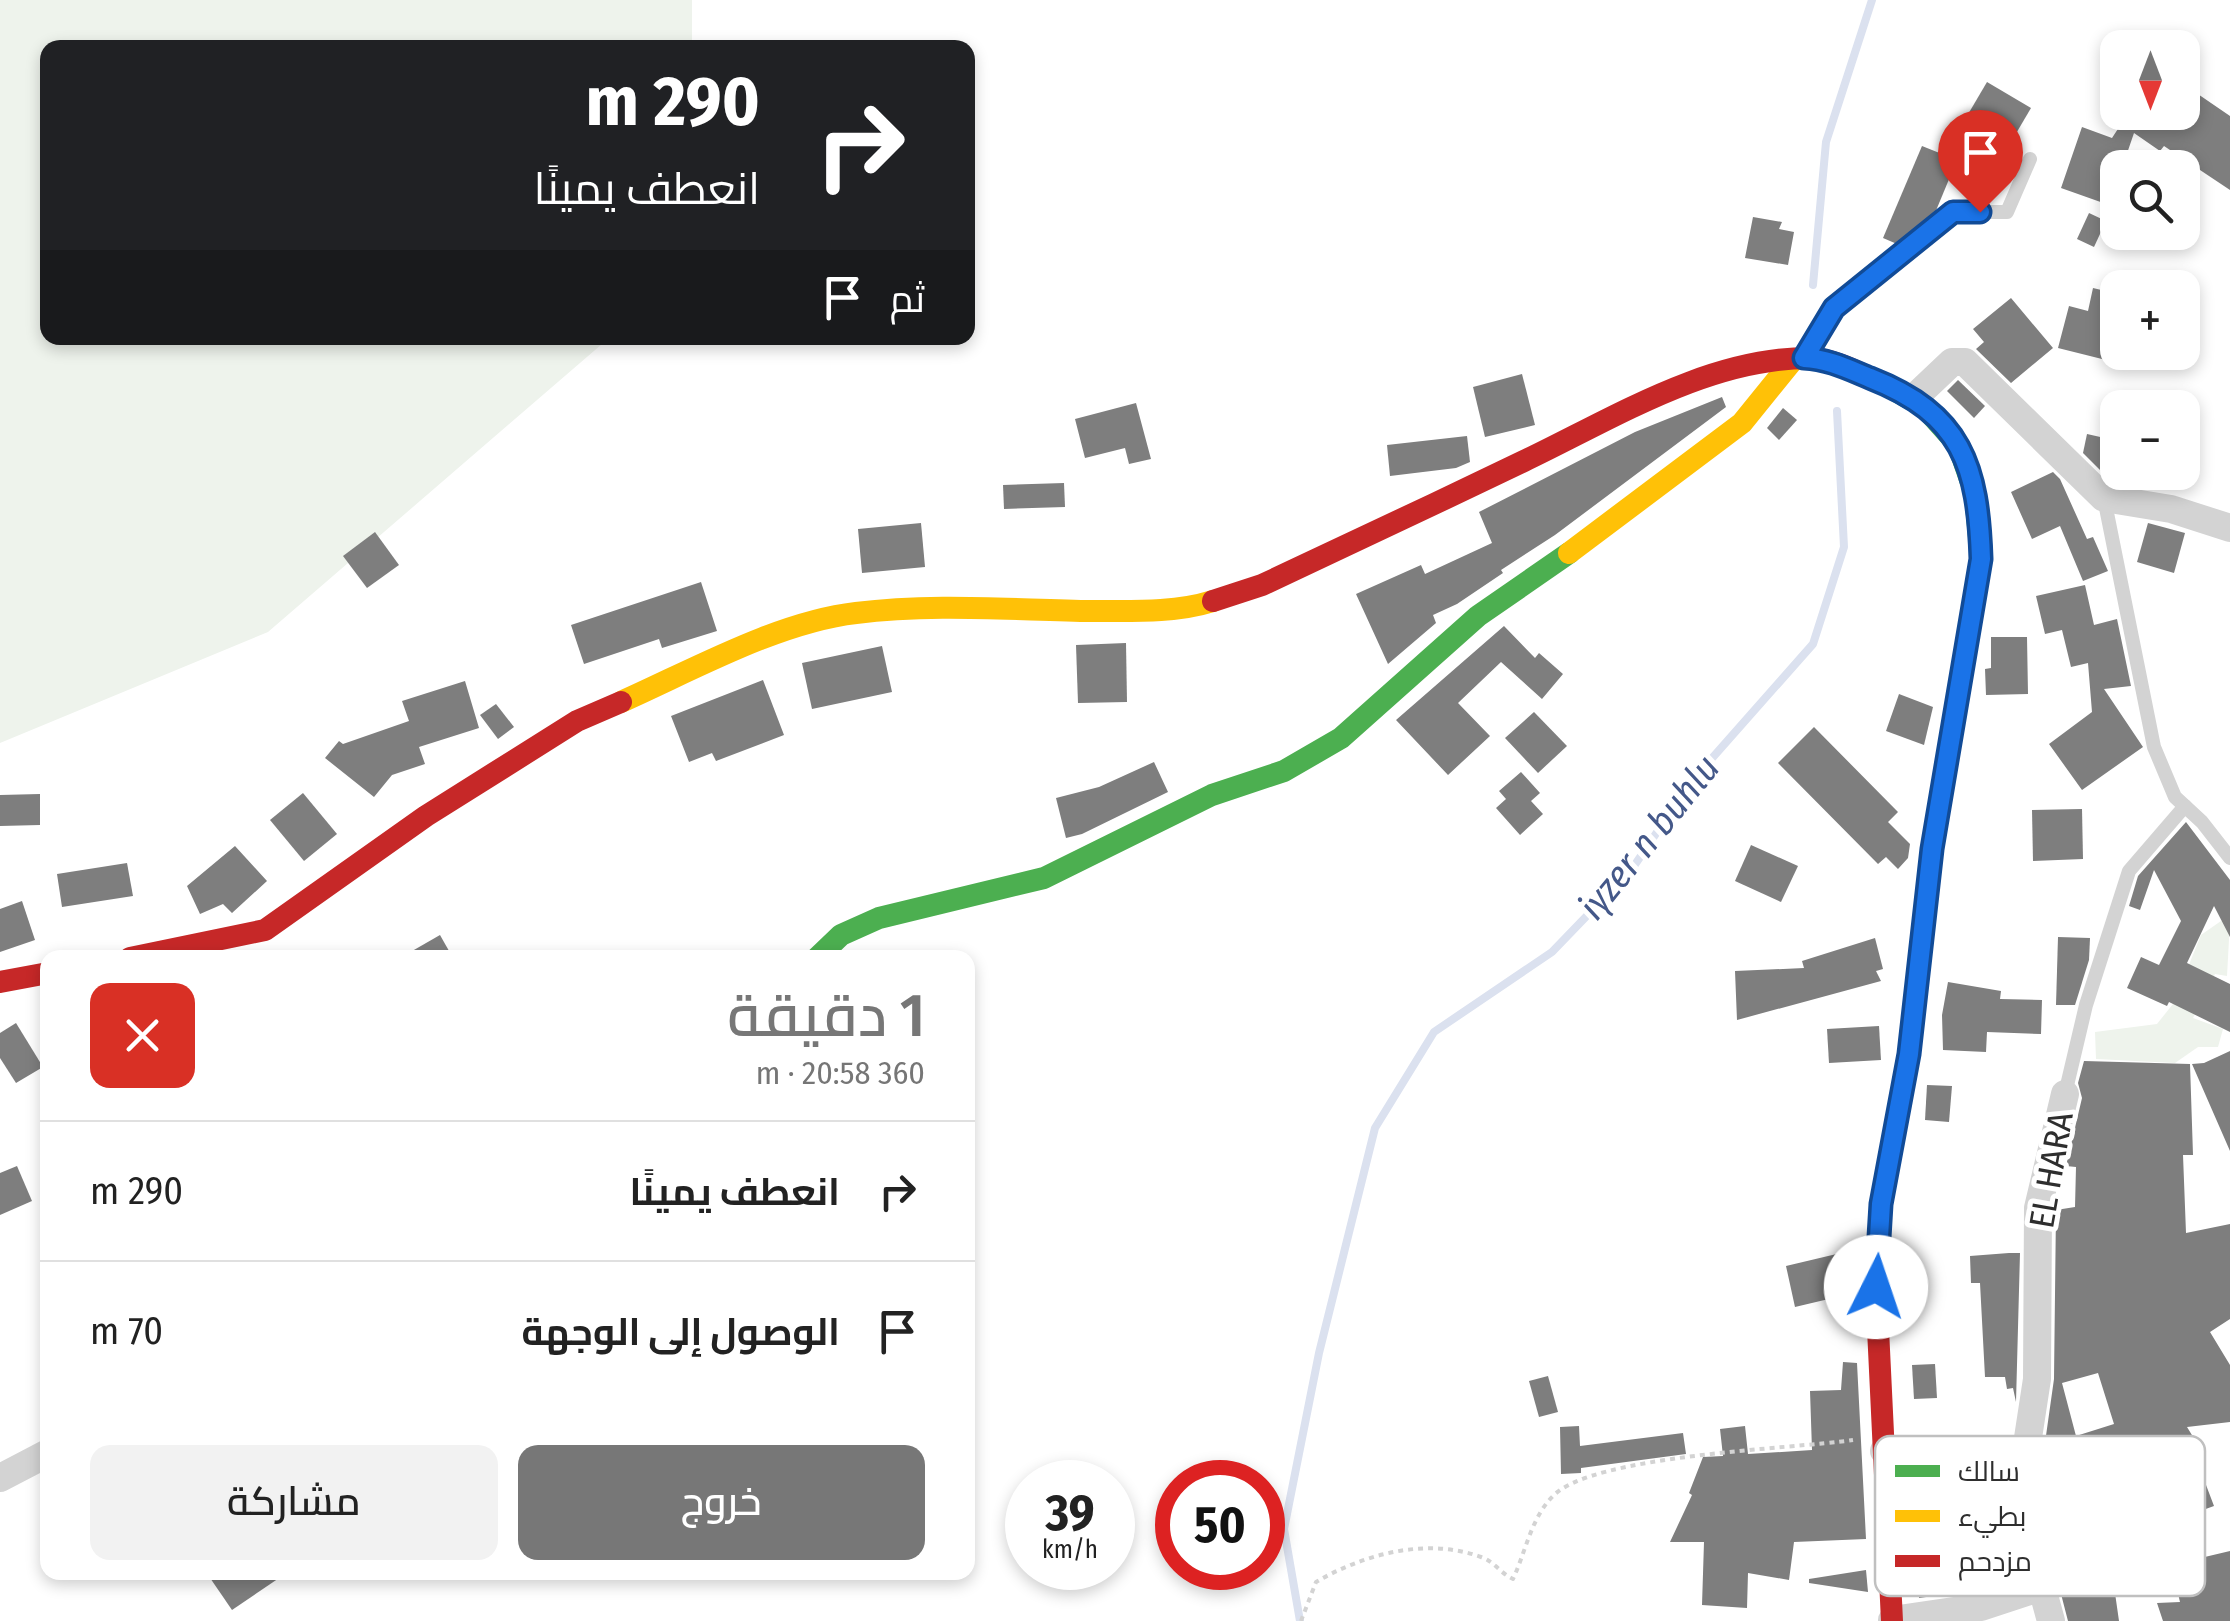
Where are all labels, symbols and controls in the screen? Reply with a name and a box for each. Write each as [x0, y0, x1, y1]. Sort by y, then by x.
north arrow [2100, 30, 2200, 130]
map controls [2100, 30, 2200, 490]
text: 290 m [586, 60, 760, 144]
icon: right [795, 80, 925, 210]
pin [1938, 110, 2023, 213]
icon: arrive [1953, 125, 2008, 180]
button: search [2100, 150, 2200, 250]
text: انعطف يمينًا [533, 162, 760, 216]
icon: arrive [815, 270, 870, 325]
button: + [2100, 270, 2200, 370]
text: ثم [890, 276, 925, 322]
button: − [2100, 390, 2200, 490]
water label: iγzer n buhlu [1569, 745, 1729, 929]
text: 1 دقيقة [727, 980, 925, 1052]
button: close [90, 983, 195, 1088]
text: 360 m · 20:58 [756, 1054, 925, 1092]
street label: EL HARA [2020, 1108, 2082, 1231]
icon: right [870, 1164, 925, 1219]
text: 290 m [90, 1168, 183, 1214]
text: انعطف يمينًا [630, 1169, 840, 1215]
position arrow [1824, 1235, 1928, 1339]
icon: arrive [870, 1304, 925, 1359]
text: 70 m [90, 1308, 163, 1354]
text: الوصول إلى الوجهة [521, 1309, 840, 1355]
legend [1875, 1436, 2205, 1596]
button: مشاركة [90, 1445, 498, 1560]
button: خروج [518, 1445, 925, 1560]
text: سالك [1958, 1455, 2020, 1488]
speed limit sign: 50 [1155, 1460, 1285, 1590]
text: 39 [1045, 1483, 1095, 1543]
text: بطيء [1958, 1500, 2026, 1538]
text: km/h [1042, 1535, 1098, 1565]
text: مزدحم [1958, 1545, 2032, 1581]

